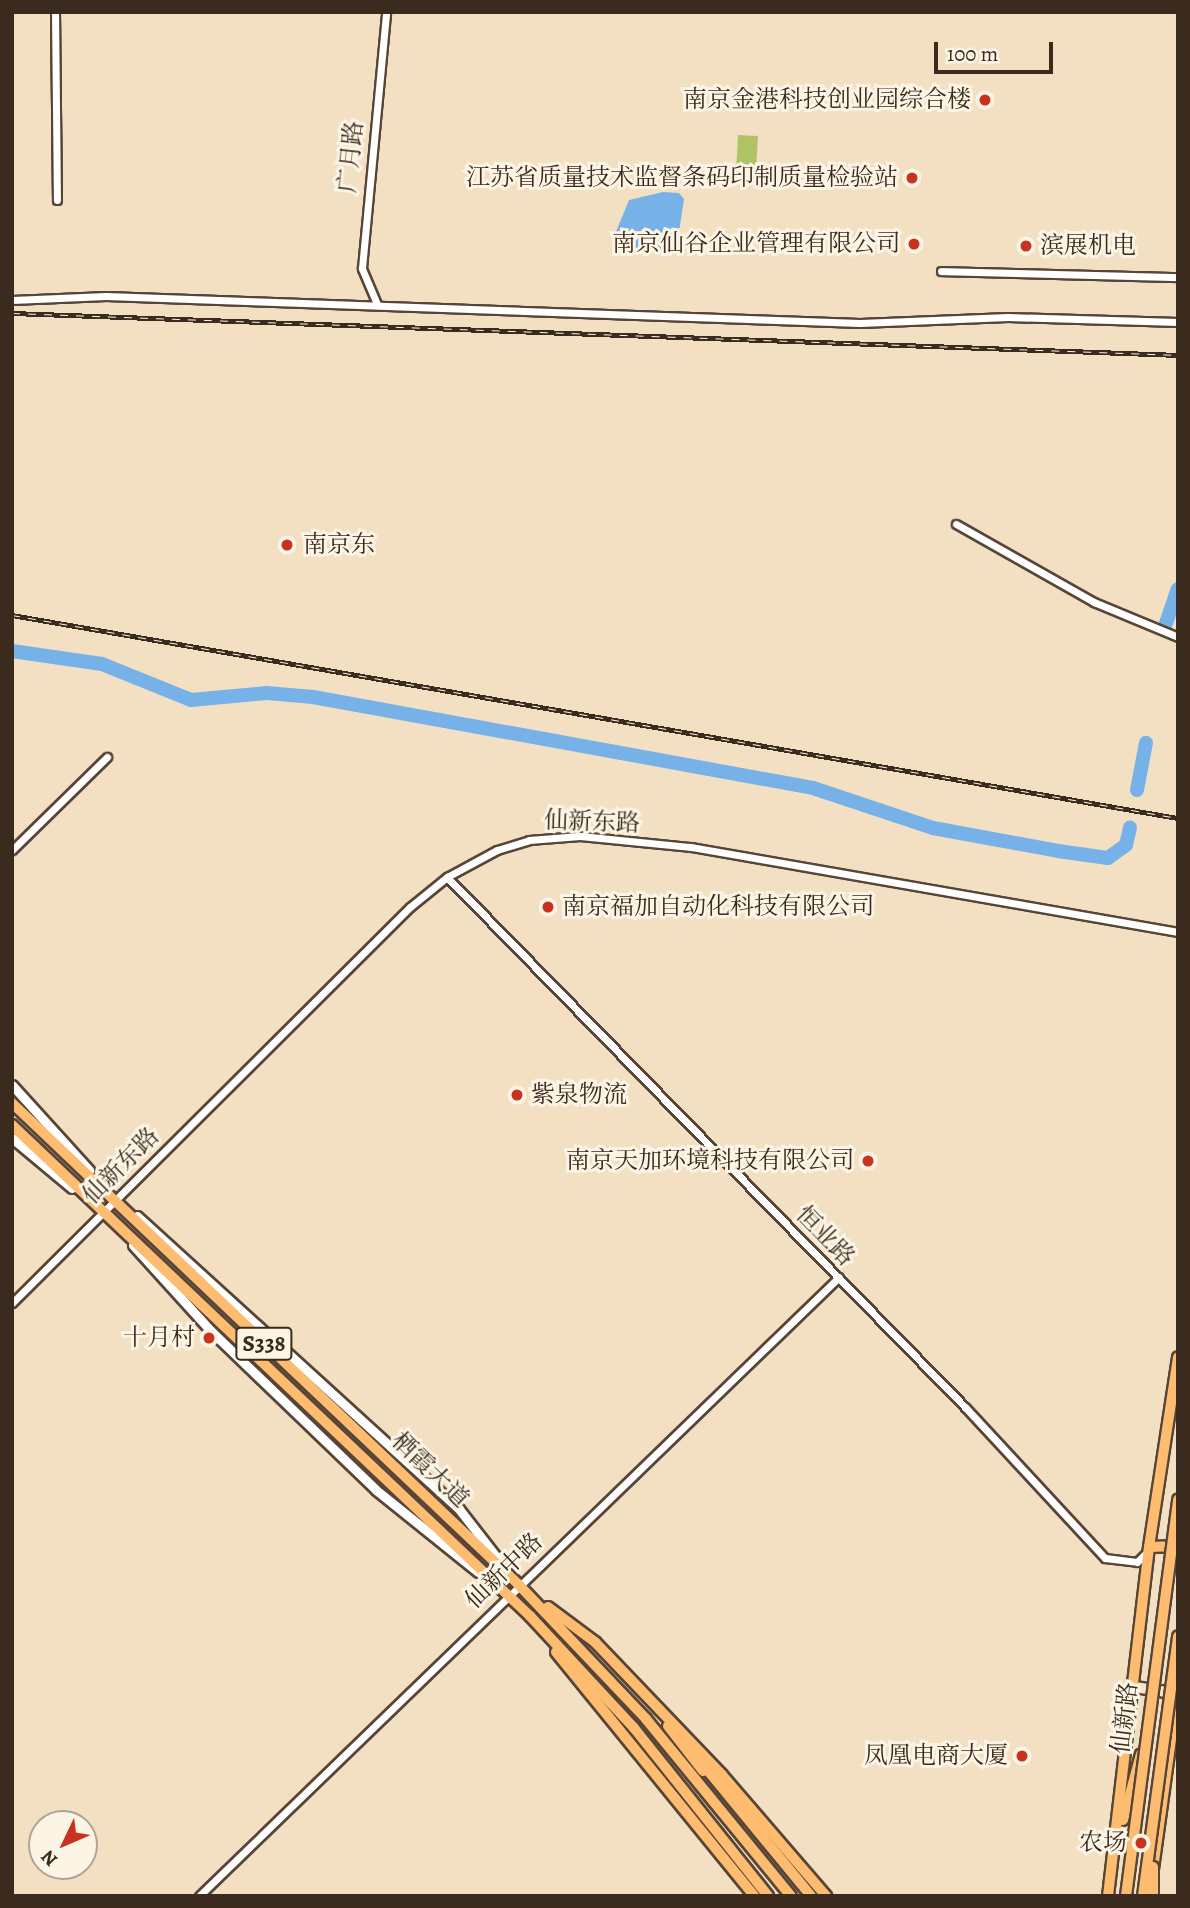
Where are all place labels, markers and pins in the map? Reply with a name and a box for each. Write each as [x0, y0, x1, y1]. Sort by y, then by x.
place label: 南京金港科技创业园综合楼 [683, 86, 971, 114]
marker: 南京金港科技创业园综合楼 [977, 92, 993, 108]
place label: 江苏省质量技术监督条码印制质量检验站 [466, 164, 898, 192]
marker: 江苏省质量技术监督条码印制质量检验站 [904, 170, 920, 186]
place label: 南京仙谷企业管理有限公司 [612, 230, 900, 258]
place label: 滨展机电 [1040, 232, 1136, 260]
marker: 南京仙谷企业管理有限公司 [906, 236, 922, 252]
marker: 滨展机电 [1018, 238, 1034, 254]
place label: 南京东 [303, 531, 375, 559]
marker: 南京东 [277, 535, 297, 555]
place label: 南京福加自动化科技有限公司 [562, 893, 874, 921]
marker: 南京福加自动化科技有限公司 [540, 899, 556, 915]
place label: 紫泉物流 [531, 1081, 627, 1109]
marker: 紫泉物流 [509, 1087, 525, 1103]
place label: 南京天加环境科技有限公司 [566, 1147, 854, 1175]
marker: 南京天加环境科技有限公司 [860, 1153, 876, 1169]
place label: 十月村 [123, 1324, 195, 1352]
marker: 十月村 [201, 1330, 217, 1346]
place label: 凤凰电商大厦 [864, 1742, 1008, 1770]
marker: 凤凰电商大厦 [1014, 1748, 1030, 1764]
place label: 农场 [1079, 1829, 1127, 1857]
marker: 农场 [1133, 1835, 1149, 1851]

